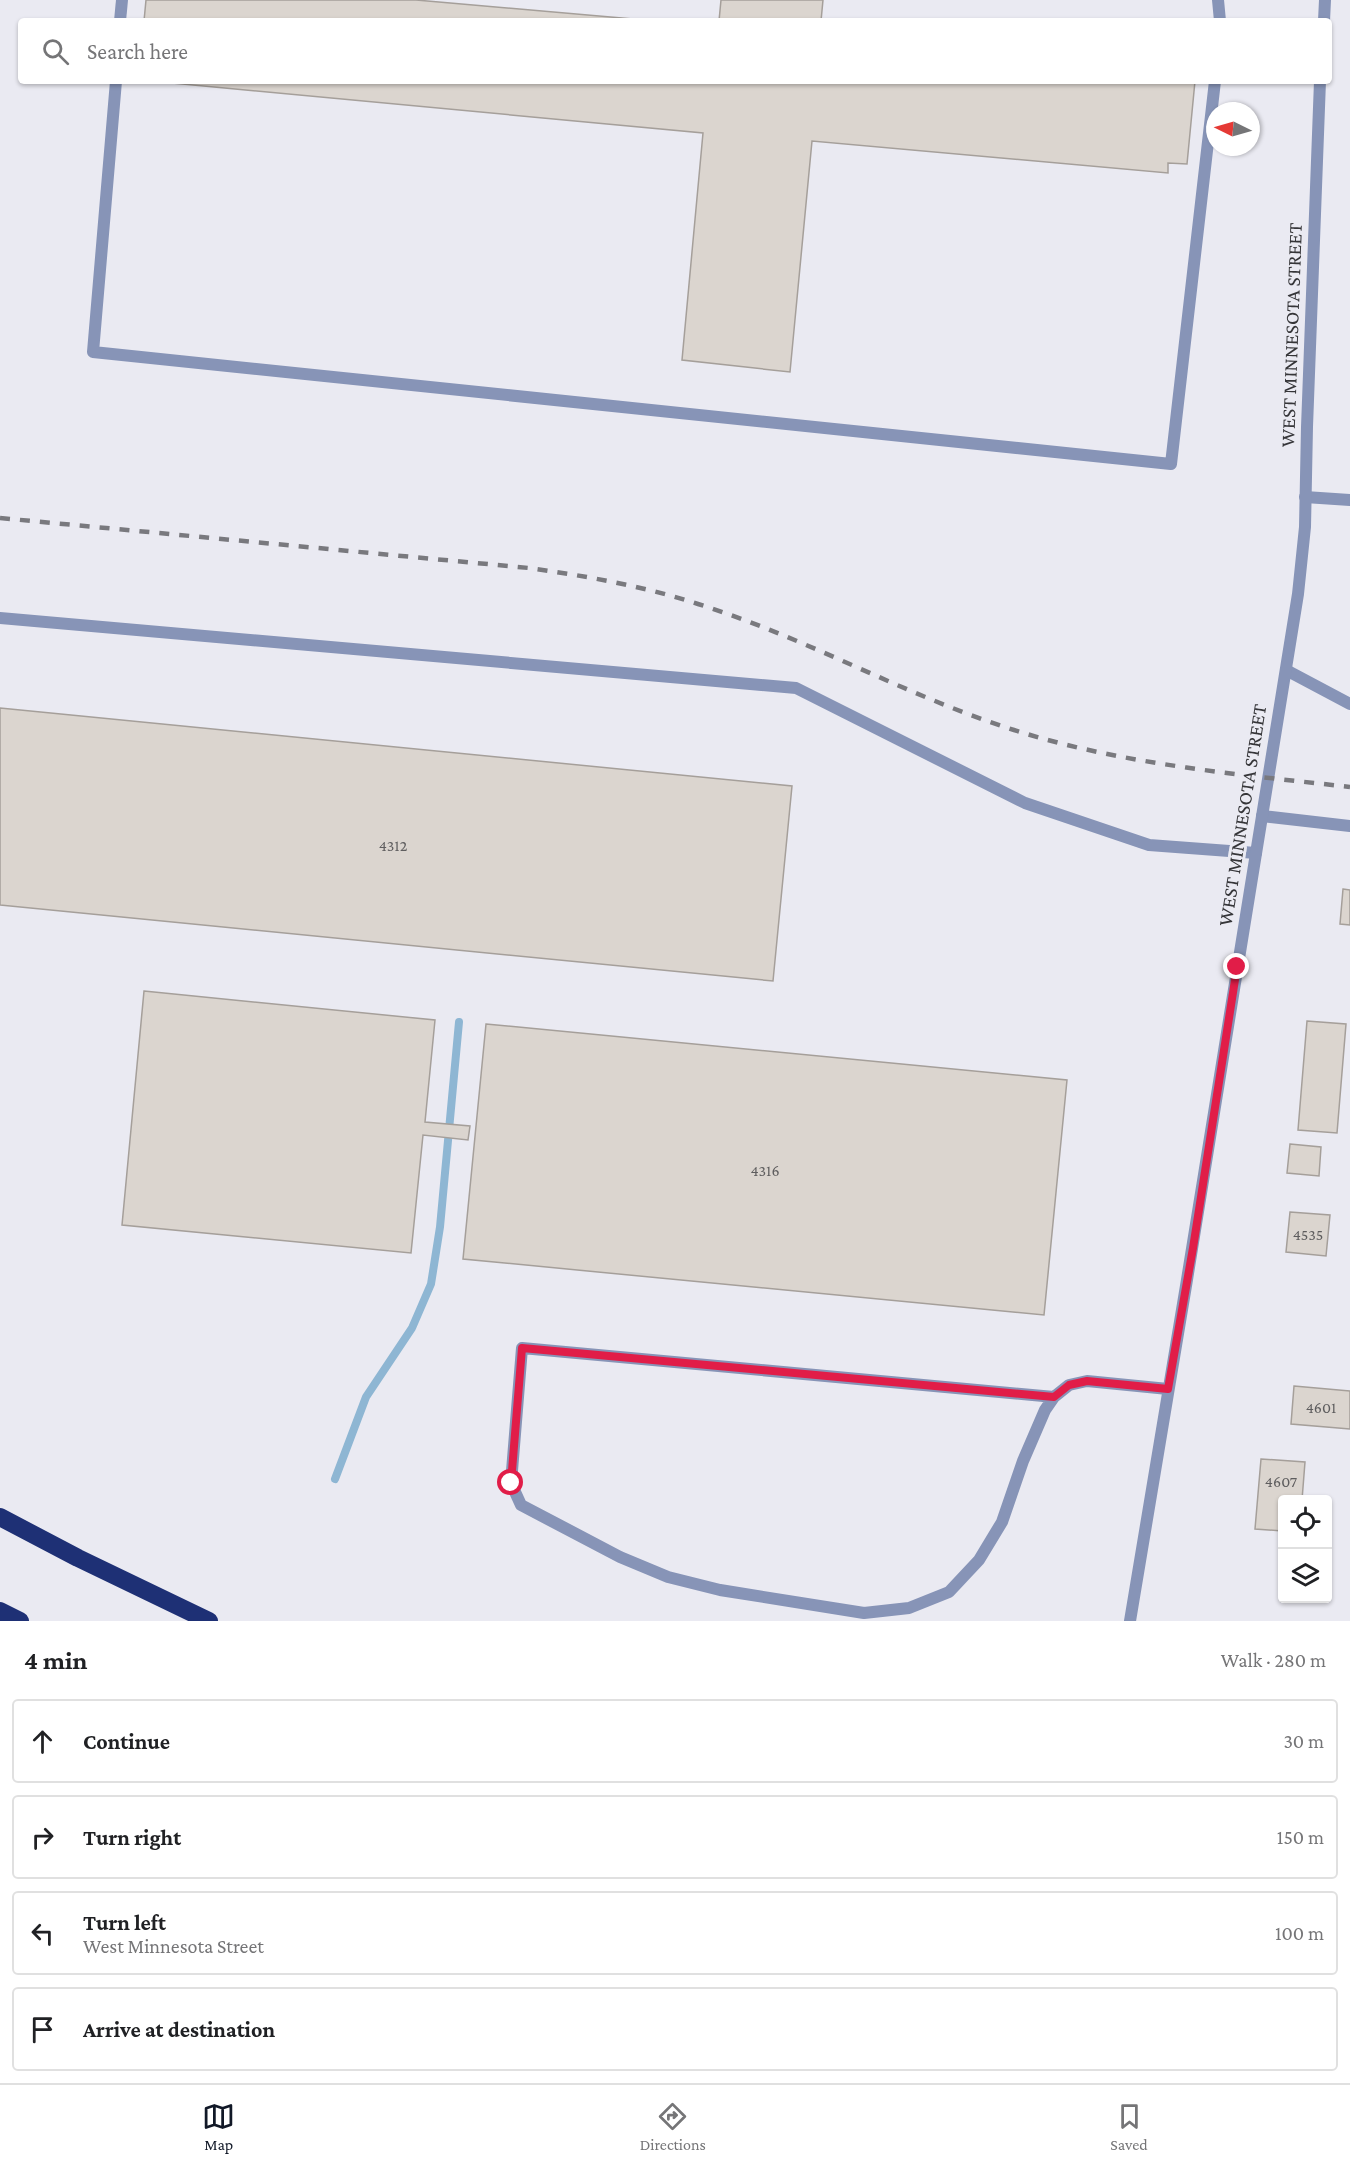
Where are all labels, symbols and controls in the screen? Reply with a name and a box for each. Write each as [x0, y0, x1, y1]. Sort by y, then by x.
search box [18, 18, 1332, 84]
icon: search [39, 35, 72, 68]
text: Search here [87, 39, 188, 64]
north arrow [1206, 102, 1260, 156]
street label: WEST MINNESOTA STREET [1276, 222, 1306, 448]
street label: WEST MINNESOTA STREET [1214, 702, 1270, 928]
house number: 4312 [379, 837, 408, 854]
route end [1223, 953, 1249, 979]
house number: 4316 [750, 1162, 780, 1179]
house number: 4535 [1293, 1226, 1323, 1243]
house number: 4601 [1306, 1399, 1336, 1416]
route start [497, 1469, 523, 1495]
house number: 4607 [1265, 1473, 1298, 1490]
map controls [1278, 1495, 1332, 1603]
button: locate [1278, 1495, 1332, 1549]
button: layers [1278, 1549, 1332, 1603]
text: 4 min [24, 1646, 88, 1675]
text: Walk · 280 m [1221, 1649, 1326, 1671]
icon: ahead [26, 1725, 59, 1758]
text: Continue [83, 1729, 170, 1754]
text: 30 m [1283, 1730, 1324, 1752]
icon: right [26, 1821, 59, 1854]
text: Turn right [83, 1825, 181, 1850]
text: 150 m [1277, 1826, 1324, 1848]
text: Turn left [83, 1910, 166, 1935]
icon: left [26, 1917, 59, 1950]
text: 100 m [1275, 1922, 1324, 1944]
text: West Minnesota Street [83, 1935, 264, 1957]
icon: arrive [26, 2013, 59, 2046]
text: Arrive at destination [83, 2017, 275, 2042]
tab: Map [202, 2100, 235, 2153]
tab: Directions [640, 2100, 706, 2153]
tab: Saved [1110, 2100, 1148, 2153]

